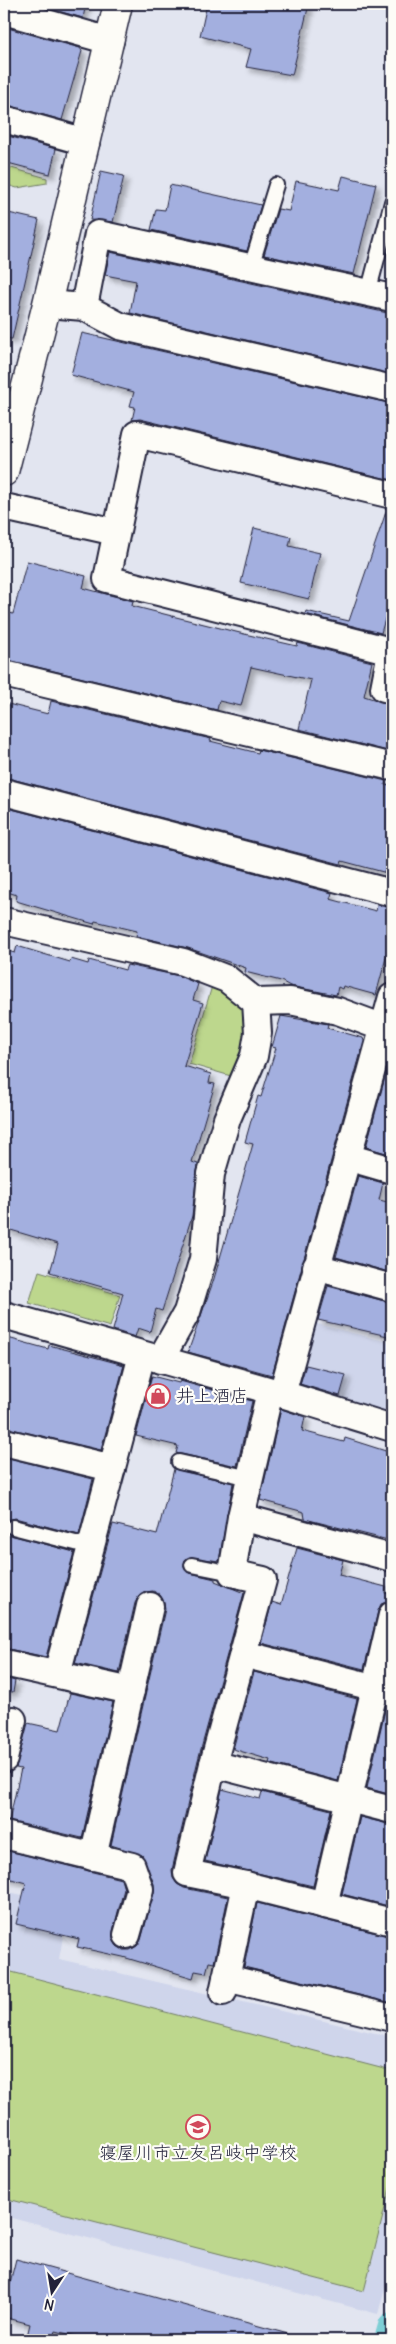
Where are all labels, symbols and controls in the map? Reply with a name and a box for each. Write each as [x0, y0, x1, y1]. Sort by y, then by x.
shop icon: 井上酒店 [145, 1383, 171, 1409]
place label: 井上酒店 [176, 1384, 248, 1407]
school or university icon: 寝屋川市立友呂岐中学校 [185, 2114, 211, 2140]
place label: 寝屋川市立友呂岐中学校 [99, 2141, 297, 2164]
north arrow [28, 2266, 78, 2316]
text: N [43, 2295, 56, 2315]

